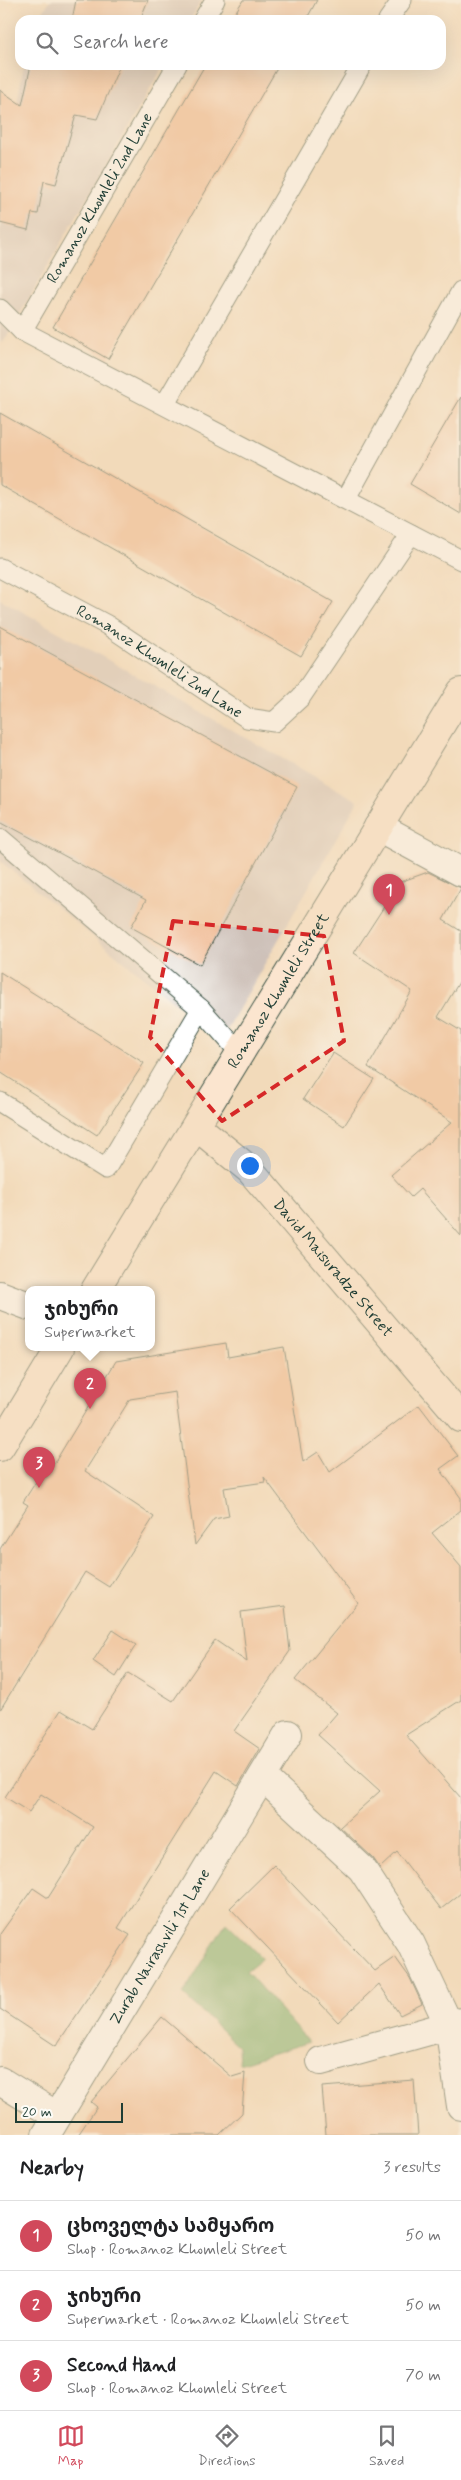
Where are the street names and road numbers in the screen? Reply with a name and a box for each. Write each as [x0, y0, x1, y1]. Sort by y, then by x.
street label: Romanoz Khomleli 2nd Lane [42, 109, 157, 287]
street label: Romanoz Khomleli 2nd Lane [73, 600, 247, 723]
street label: Romanoz Khomleli Street [223, 908, 334, 1072]
street label: David Maisuradze Street [268, 1194, 398, 1342]
street label: Zurab Nairashvili 1st Lane [104, 1865, 215, 2029]

